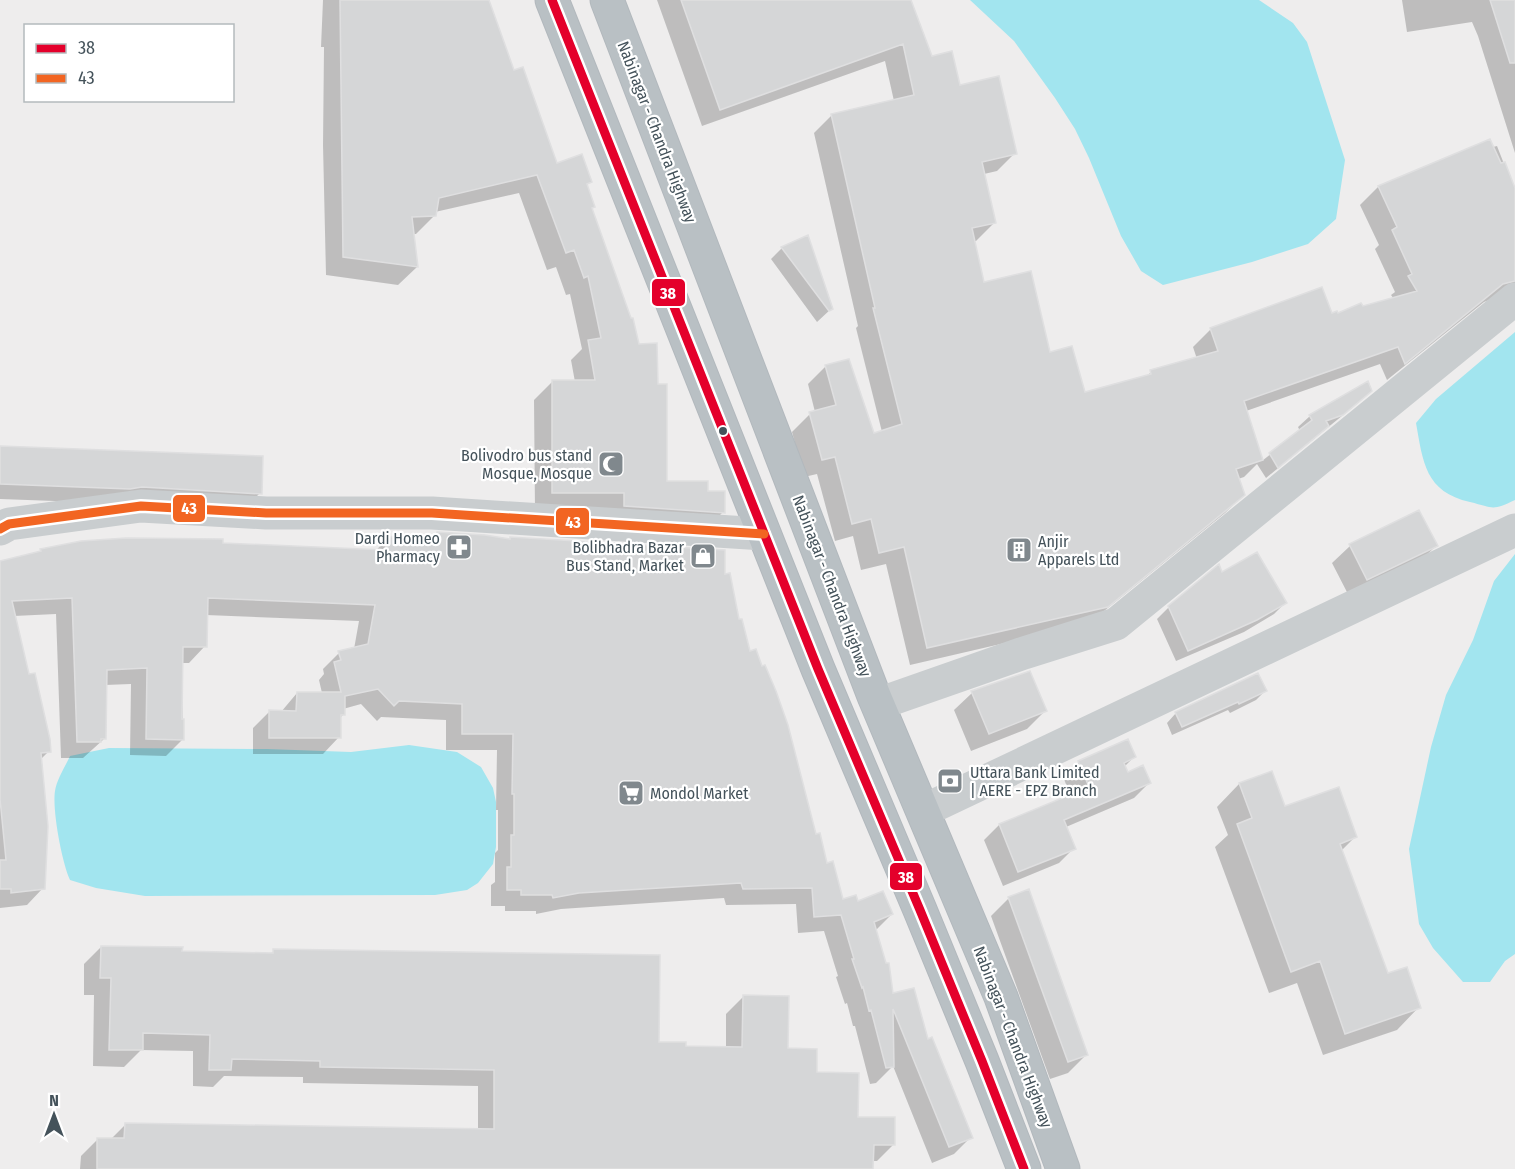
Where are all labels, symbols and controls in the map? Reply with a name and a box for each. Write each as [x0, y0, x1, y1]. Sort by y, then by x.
legend [24, 24, 234, 102]
text: 38 [78, 37, 95, 59]
street label: Nabinagar - Chandra Highway [614, 39, 701, 226]
text: 43 [78, 67, 95, 89]
line badge: 38 [651, 278, 686, 307]
text: 38 [659, 284, 677, 303]
unlabelled marker [717, 425, 729, 437]
place label: Bolivodro bus stand Mosque, Mosque [461, 446, 592, 483]
mosque icon: Bolivodro bus stand Mosque, Mosque [596, 449, 626, 479]
street label: Nabinagar - Chandra Highway [789, 493, 876, 680]
line badge: 43 [172, 494, 206, 523]
text: 43 [181, 499, 197, 518]
line badge: 43 [555, 507, 590, 536]
text: 43 [565, 513, 581, 532]
place label: Dardi Homeo Pharmacy [355, 529, 441, 566]
pharmacy icon: Dardi Homeo Pharmacy [444, 532, 474, 562]
place label: Anjir Apparels Ltd [1038, 532, 1119, 569]
building icon: Anjir Apparels Ltd [1004, 535, 1034, 565]
place label: Bolibhadra Bazar Bus Stand, Market [566, 538, 685, 575]
shop icon: Bolibhadra Bazar Bus Stand, Market [688, 541, 718, 571]
place label: Uttara Bank Limited | AERE - EPZ Branch [970, 763, 1099, 800]
bank icon: Uttara Bank Limited | AERE - EPZ Branch [935, 766, 965, 796]
supermarket icon: Mondol Market [616, 778, 646, 808]
place label: Mondol Market [650, 784, 749, 803]
line badge: 38 [889, 862, 923, 891]
text: 38 [897, 868, 915, 887]
street label: Nabinagar - Chandra Highway [970, 944, 1057, 1131]
north arrow [24, 1085, 84, 1145]
text: N [49, 1091, 59, 1110]

